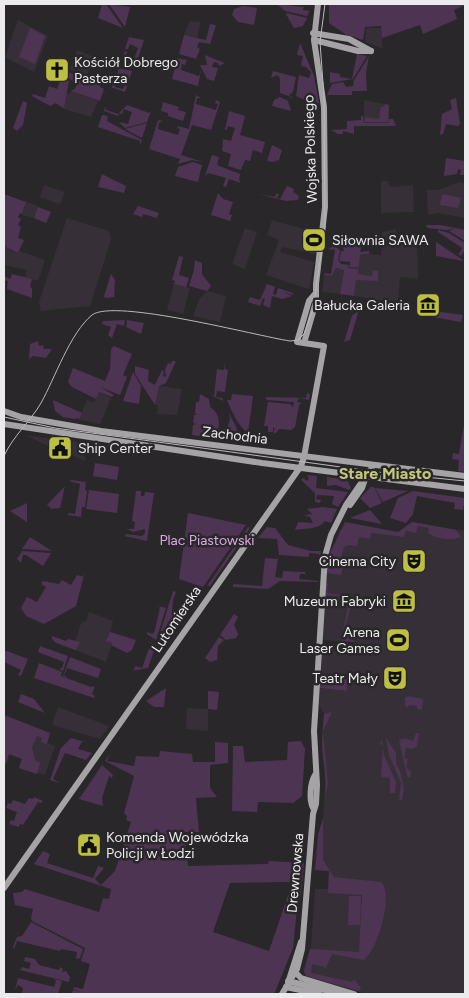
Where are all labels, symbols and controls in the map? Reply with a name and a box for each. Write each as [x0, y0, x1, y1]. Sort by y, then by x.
place label: Kościół Dobrego Pasterza [74, 54, 178, 87]
church icon: Kościół Dobrego Pasterza [44, 57, 70, 83]
street label: Wojska Polskiego [300, 95, 321, 203]
sports icon: Siłownia SAWA [301, 227, 327, 253]
place label: Siłownia SAWA [332, 232, 429, 249]
museum icon: Bałucka Galeria [415, 292, 441, 318]
place label: Bałucka Galeria [314, 297, 410, 314]
street label: Zachodnia [201, 423, 269, 448]
public building icon: Ship Center [47, 435, 73, 461]
place label: Ship Center [78, 440, 153, 457]
district label: Stare Miasto [339, 464, 431, 483]
park label: Plac Piastowski [159, 532, 255, 549]
theatre icon: Cinema City [401, 548, 427, 574]
place label: Cinema City [319, 553, 397, 570]
street label: Lutomierska [148, 583, 205, 656]
museum icon: Muzeum Fabryki [391, 588, 417, 614]
place label: Muzeum Fabryki [284, 593, 386, 610]
place label: Arena Laser Games [299, 624, 380, 657]
sports icon: Arena Laser Games [385, 627, 411, 653]
theatre icon: Teatr Mały [382, 665, 408, 691]
place label: Teatr Mały [313, 670, 379, 687]
place label: Komenda Wojewódzka Policji w Łodzi [106, 829, 249, 862]
public building icon: Komenda Wojewódzka Policji w Łodzi [76, 832, 102, 858]
street label: Drewnowska [284, 833, 307, 914]

